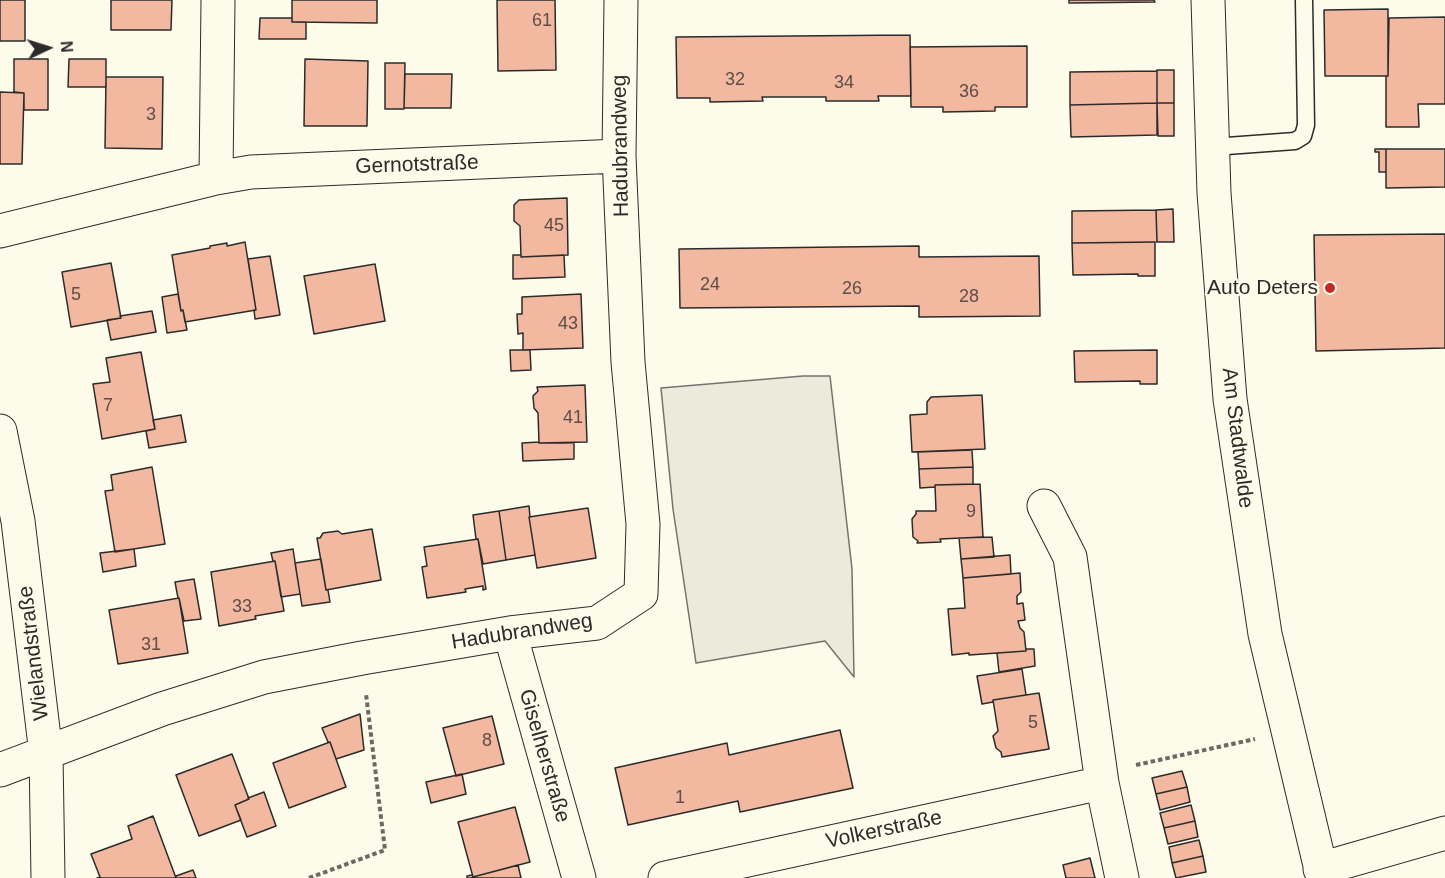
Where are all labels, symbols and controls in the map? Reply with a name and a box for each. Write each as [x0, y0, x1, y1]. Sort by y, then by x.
house number: 61 [532, 10, 552, 32]
north arrow [18, 18, 78, 78]
text: N [58, 40, 75, 53]
house number: 32 [725, 69, 745, 91]
house number: 34 [834, 72, 854, 94]
street label: Hadubrandweg [607, 75, 635, 217]
house number: 36 [959, 81, 979, 103]
house number: 3 [146, 104, 156, 126]
street label: Gernotstraße [355, 150, 479, 180]
house number: 45 [544, 215, 564, 237]
house number: 24 [700, 274, 720, 296]
place label: Auto Deters [1207, 275, 1318, 301]
house number: 26 [842, 278, 862, 300]
marker: Auto Deters [1323, 281, 1337, 295]
house number: 5 [71, 284, 81, 306]
house number: 28 [959, 286, 979, 308]
house number: 43 [558, 313, 578, 335]
street label: Am Stadtwalde [1216, 366, 1258, 510]
house number: 7 [103, 395, 113, 417]
house number: 41 [563, 407, 583, 429]
house number: 9 [966, 501, 976, 523]
street label: Wielandstraße [13, 584, 55, 722]
house number: 33 [232, 596, 252, 618]
street label: Hadubrandweg [450, 608, 594, 656]
house number: 31 [141, 634, 161, 656]
street label: Giselherstraße [513, 686, 575, 826]
house number: 5 [1028, 712, 1038, 734]
house number: 8 [482, 730, 492, 752]
house number: 1 [675, 787, 685, 809]
street label: Volkerstraße [824, 805, 944, 855]

